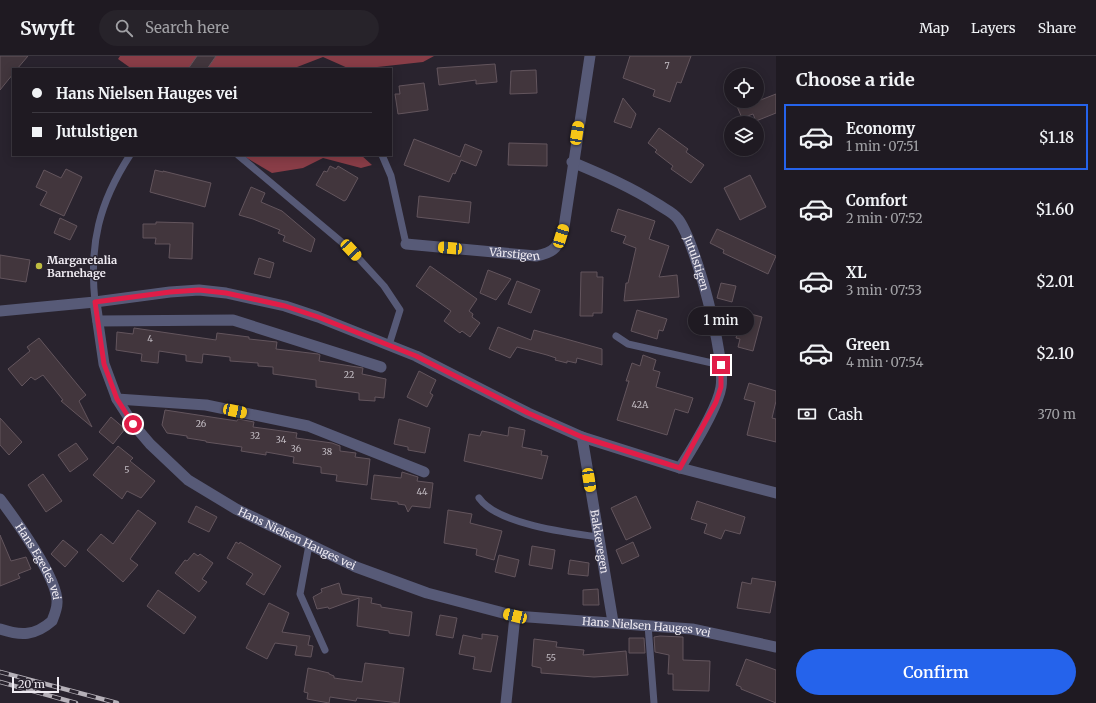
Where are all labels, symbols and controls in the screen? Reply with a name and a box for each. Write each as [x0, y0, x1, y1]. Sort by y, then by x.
search box [99, 10, 379, 46]
text: Swyft [20, 16, 75, 40]
icon: search [113, 17, 135, 39]
text: Search here [145, 18, 229, 37]
text: Map [919, 19, 949, 37]
text: Layers [971, 19, 1016, 37]
text: Share [1038, 19, 1076, 37]
house number: 7 [664, 60, 670, 71]
map controls [724, 68, 764, 156]
button: locate [724, 68, 764, 108]
text: Choose a ride [796, 68, 915, 91]
text: Hans Nielsen Hauges vei [56, 84, 238, 103]
button: layers [724, 116, 764, 156]
icon: car [798, 119, 834, 155]
text: Economy [846, 119, 915, 138]
car [569, 120, 585, 146]
text: Jutulstigen [56, 122, 138, 141]
text: $1.18 [1039, 128, 1074, 147]
text: 1 min · 07:51 [846, 138, 919, 155]
icon: car [798, 191, 834, 227]
text: Comfort [846, 191, 907, 210]
text: $1.60 [1035, 200, 1074, 219]
text: 2 min · 07:52 [846, 210, 923, 227]
car [552, 223, 570, 249]
street label: Jutulstigen [680, 232, 712, 293]
car [338, 237, 364, 263]
car [438, 241, 462, 255]
street label: Vårstigen [488, 245, 542, 264]
place label: Margaretalia Barnehage [47, 253, 117, 280]
marker: Margaretalia Barnehage [34, 261, 44, 271]
icon: car [798, 263, 834, 299]
text: XL [846, 263, 867, 282]
text: $2.01 [1036, 272, 1074, 291]
text: 3 min · 07:53 [846, 282, 922, 299]
callout: 1 min [688, 307, 754, 335]
text: 1 min [704, 312, 738, 329]
house number: 4 [147, 333, 153, 344]
icon: car [798, 335, 834, 371]
text: Green [846, 335, 890, 354]
text: $2.10 [1036, 344, 1074, 363]
text: 4 min · 07:54 [846, 354, 924, 371]
route end [712, 356, 730, 374]
house number: 22 [344, 369, 354, 380]
house number: 42A [632, 399, 649, 410]
car [222, 403, 248, 419]
icon: cash [796, 403, 818, 425]
text: Cash [828, 405, 863, 424]
text: 370 m [1038, 406, 1076, 423]
route start [124, 415, 142, 433]
house number: 26 [196, 418, 207, 429]
house number: 32 [250, 430, 260, 441]
house number: 34 [276, 434, 287, 445]
house number: 36 [291, 443, 302, 454]
house number: 38 [322, 446, 332, 457]
house number: 5 [124, 464, 130, 475]
car [581, 467, 597, 493]
house number: 44 [416, 486, 428, 497]
street label: Hans Nielsen Hauges vei [236, 504, 359, 573]
street label: Bakkevegen [587, 509, 612, 575]
street label: Hans Egedes vei [12, 520, 64, 601]
car [502, 607, 528, 625]
street label: Hans Nielsen Hauges vei [581, 614, 712, 640]
button: Confirm [796, 649, 1076, 695]
house number: 55 [546, 652, 556, 663]
scale bar [12, 675, 59, 694]
text: 20 m [18, 677, 45, 691]

